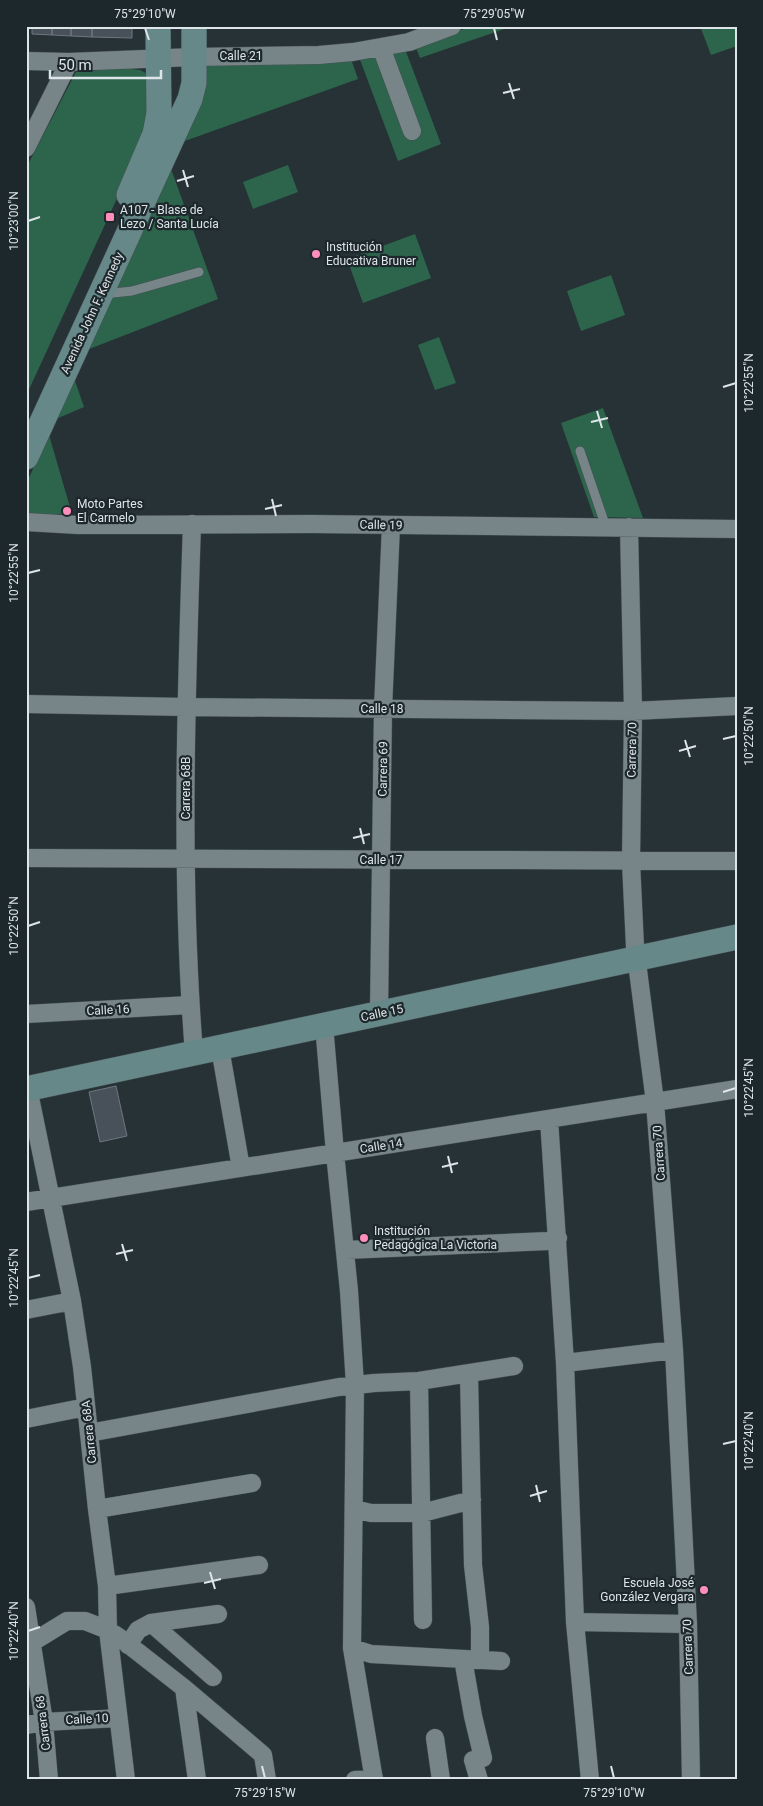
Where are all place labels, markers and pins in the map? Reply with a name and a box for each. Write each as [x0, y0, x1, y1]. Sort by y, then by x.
place label: A107 - Blase de Lezo / Santa Lucía [120, 203, 219, 231]
marker: A107 - Blase de Lezo / Santa Lucía [104, 211, 116, 223]
place label: Institución Educativa Bruner [326, 240, 416, 268]
marker: Institución Educativa Bruner [310, 248, 322, 260]
place label: Moto Partes El Carmelo [77, 497, 143, 525]
marker: Moto Partes El Carmelo [61, 505, 73, 517]
place label: Institución Pedagógica La Victoria [374, 1224, 497, 1252]
marker: Institución Pedagógica La Victoria [358, 1232, 370, 1244]
place label: Escuela José González Vergara [600, 1576, 694, 1604]
marker: Escuela José González Vergara [698, 1584, 710, 1596]

